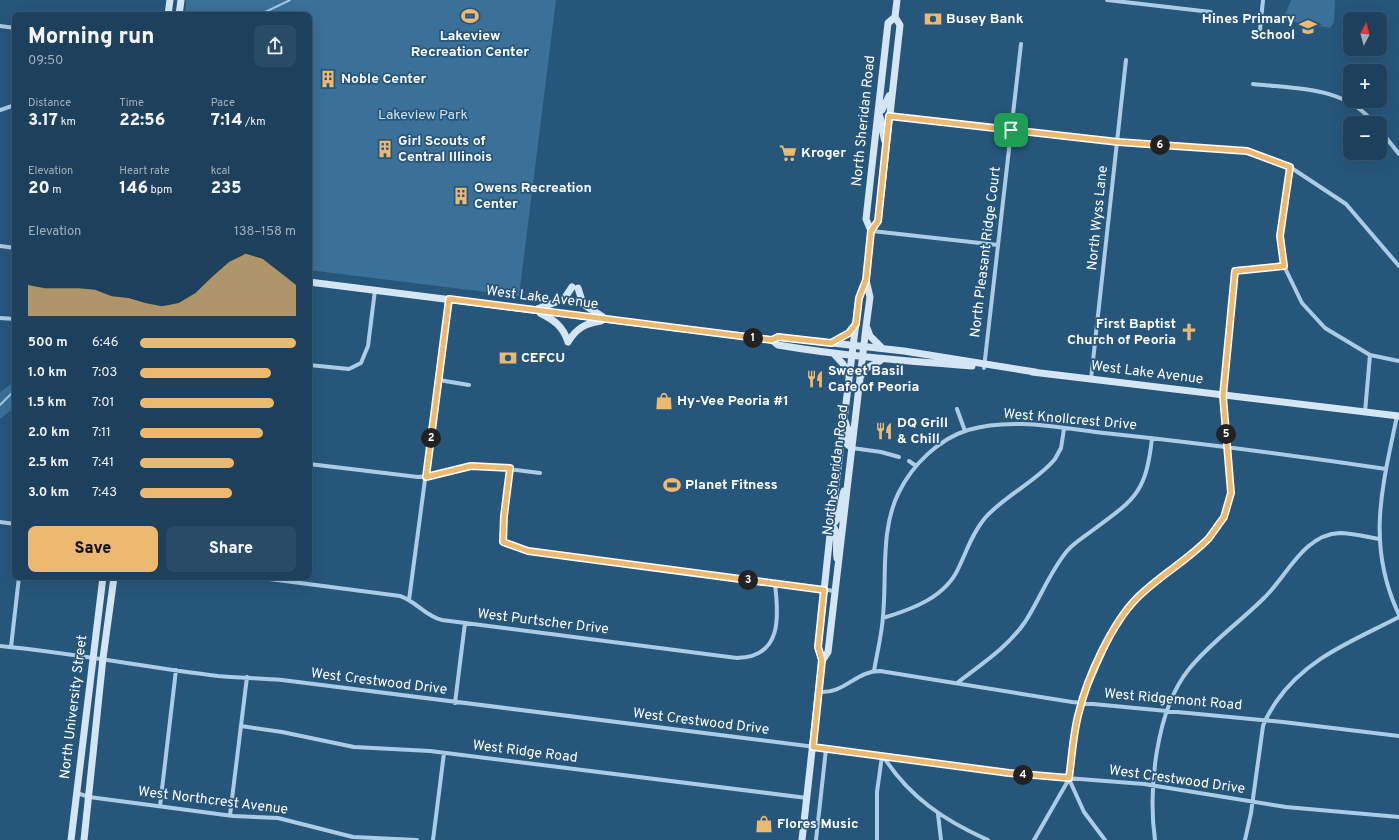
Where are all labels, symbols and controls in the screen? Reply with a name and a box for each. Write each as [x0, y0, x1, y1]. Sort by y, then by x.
sports icon: Lakeview Recreation Center [460, 6, 480, 26]
bank icon: Busey Bank [923, 9, 943, 29]
place label: Busey Bank [946, 11, 1024, 28]
place label: Hines Primary School [1202, 11, 1295, 44]
north arrow [1343, 12, 1387, 56]
map controls [1343, 12, 1387, 160]
school or university icon: Hines Primary School [1298, 17, 1318, 37]
text: Morning run [28, 24, 154, 51]
button: share [254, 25, 296, 67]
place label: Lakeview Recreation Center [411, 28, 529, 61]
text: 09:50 [28, 53, 63, 69]
street label: North Sheridan Road [849, 55, 879, 187]
button: + [1343, 64, 1387, 108]
building icon: Noble Center [318, 69, 338, 89]
place label: Noble Center [341, 71, 427, 88]
text: Distance [28, 96, 71, 110]
text: Time [119, 96, 144, 110]
text: Pace [211, 96, 235, 110]
park label: Lakeview Park [378, 107, 468, 124]
text: 3.17 [28, 110, 58, 132]
text: 22:56 [119, 110, 165, 132]
text: 7:14 [211, 110, 243, 132]
pin [994, 113, 1028, 147]
text: km [58, 115, 76, 129]
text: /km [243, 115, 266, 129]
button: − [1343, 116, 1387, 160]
icon: arrive [1000, 119, 1022, 141]
place label: Girl Scouts of Central Illinois [398, 133, 492, 166]
pin: 6 [1150, 135, 1170, 155]
text: 6 [1157, 138, 1163, 152]
building icon: Girl Scouts of Central Illinois [375, 139, 395, 159]
supermarket icon: Kroger [778, 143, 798, 163]
place label: Kroger [801, 145, 846, 162]
text: Elevation [28, 164, 73, 178]
text: Heart rate [119, 164, 170, 178]
text: kcal [211, 164, 230, 178]
street label: North Pleasant Ridge Court [967, 165, 1005, 339]
street label: North Wyss Lane [1084, 165, 1112, 271]
text: 20 [28, 178, 50, 200]
text: 146 [119, 178, 148, 200]
text: 235 [211, 178, 242, 200]
place label: Owens Recreation Center [474, 180, 592, 213]
text: m [50, 183, 62, 197]
text: bpm [148, 183, 172, 197]
building icon: Owens Recreation Center [451, 186, 471, 206]
text: Elevation [28, 224, 81, 240]
text: 138–158 m [234, 224, 296, 240]
street label: West Lake Avenue [485, 283, 599, 313]
place label: First Baptist Church of Peoria [1067, 316, 1176, 349]
church icon: First Baptist Church of Peoria [1179, 322, 1199, 342]
pin: 1 [743, 328, 763, 348]
text: 1 [751, 331, 755, 345]
text: 500 m [28, 335, 68, 351]
text: 6:46 [92, 335, 119, 351]
bank icon: CEFCU [498, 348, 518, 368]
place label: CEFCU [521, 350, 565, 367]
street label: West Lake Avenue [1090, 358, 1204, 388]
place label: Sweet Basil Cafe of Peoria [828, 363, 919, 396]
text: 1.0 km [28, 365, 67, 381]
text: 7:03 [92, 365, 117, 381]
restaurant icon: Sweet Basil Cafe of Peoria [805, 369, 825, 389]
shop icon: Hy-Vee Peoria #1 [654, 391, 674, 411]
place label: Hy-Vee Peoria #1 [677, 393, 789, 410]
text: 1.5 km [28, 395, 66, 411]
text: 7:01 [92, 395, 114, 411]
street label: North Sheridan Road [820, 404, 852, 536]
street label: West Knollcrest Drive [1002, 406, 1138, 434]
place label: DQ Grill & Chill [897, 415, 948, 448]
restaurant icon: DQ Grill & Chill [874, 421, 894, 441]
pin: 5 [1216, 424, 1236, 444]
text: 2.0 km [28, 425, 70, 441]
text: 7:11 [92, 425, 111, 441]
text: 5 [1223, 427, 1229, 441]
pin: 2 [421, 428, 441, 448]
text: 2 [428, 431, 434, 445]
text: 2.5 km [28, 455, 69, 471]
text: 7:41 [92, 455, 114, 471]
sports icon: Planet Fitness [662, 475, 682, 495]
place label: Planet Fitness [685, 477, 778, 494]
text: 3.0 km [28, 485, 69, 501]
text: 7:43 [92, 485, 117, 501]
button: Save [28, 526, 158, 572]
button: Share [166, 526, 296, 572]
pin: 3 [738, 570, 758, 590]
text: 3 [745, 573, 751, 587]
street label: West Purtscher Drive [476, 605, 610, 639]
street label: North University Street [57, 634, 91, 780]
street label: West Crestwood Drive [310, 665, 448, 699]
street label: West Ridgemont Road [1103, 685, 1243, 715]
street label: West Crestwood Drive [632, 705, 770, 739]
street label: West Ridge Road [472, 737, 578, 767]
street label: West Crestwood Drive [1108, 762, 1246, 798]
pin: 4 [1013, 765, 1033, 785]
text: 4 [1019, 768, 1027, 782]
street label: West Northcrest Avenue [137, 783, 289, 819]
shop icon: Flores Music [754, 814, 774, 834]
place label: Flores Music [777, 816, 859, 833]

